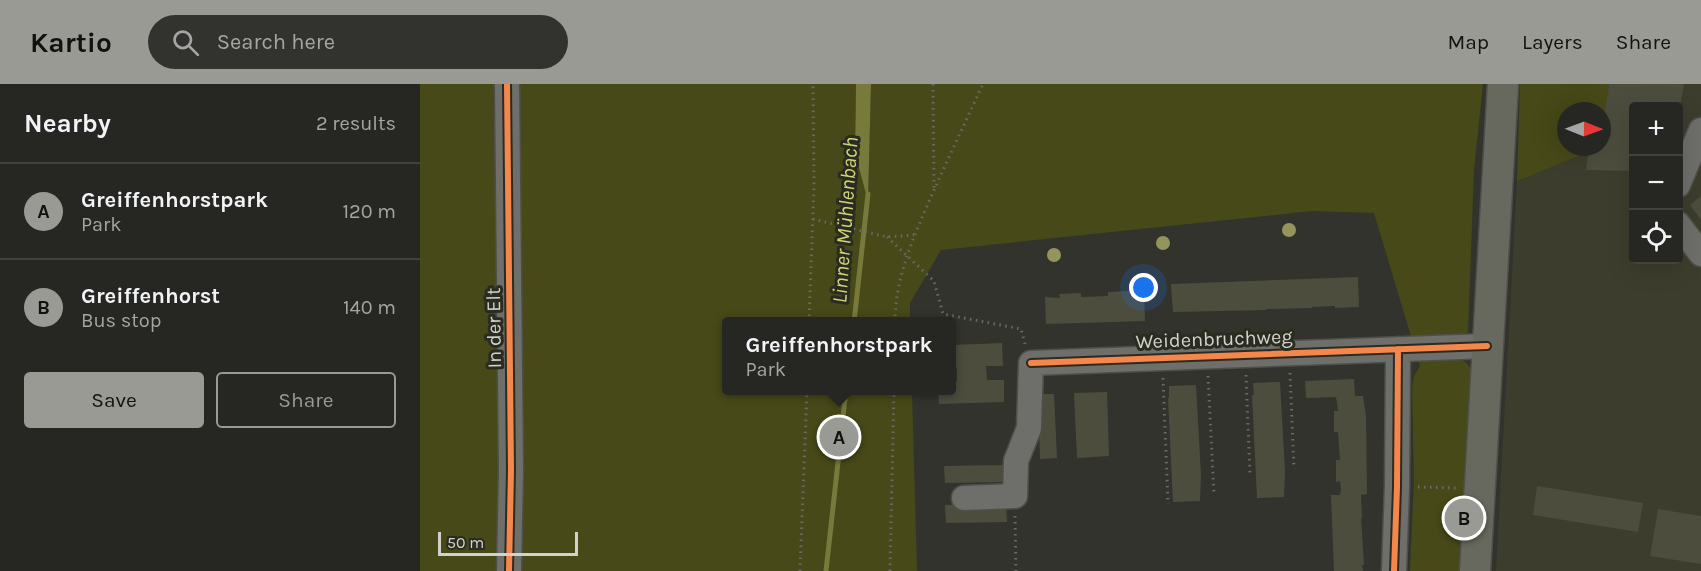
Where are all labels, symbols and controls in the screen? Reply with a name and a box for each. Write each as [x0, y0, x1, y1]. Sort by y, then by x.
search box [148, 15, 568, 69]
text: Kartio [30, 26, 112, 59]
icon: search [169, 26, 202, 59]
text: Search here [217, 29, 335, 55]
text: Map [1447, 30, 1489, 54]
text: Layers [1522, 30, 1583, 54]
text: Share [1616, 30, 1671, 54]
north arrow [1557, 102, 1611, 156]
map controls [1629, 102, 1683, 264]
button: + [1629, 102, 1683, 156]
text: Nearby [24, 108, 111, 139]
text: 2 results [316, 112, 396, 135]
water label: Linner Mühlenbach [827, 136, 863, 304]
button: − [1629, 156, 1683, 210]
text: Greiffenhorstpark [81, 187, 268, 213]
text: A [37, 200, 50, 223]
text: 120 m [342, 200, 396, 223]
button: locate [1629, 210, 1683, 264]
text: Park [81, 213, 122, 236]
your location [1129, 273, 1158, 302]
text: Greiffenhorst [81, 283, 220, 309]
street label: In der Elt [482, 287, 506, 369]
text: B [37, 296, 50, 319]
text: 140 m [343, 296, 396, 319]
text: Bus stop [81, 309, 161, 332]
popup [722, 317, 956, 395]
street label: Weidenbruchweg [1135, 325, 1293, 353]
text: Greiffenhorstpark [746, 332, 932, 358]
text: Park [746, 358, 786, 381]
button: Save [24, 372, 204, 428]
button: Share [216, 372, 396, 428]
pin: A [820, 414, 858, 460]
pin: B [1444, 496, 1484, 540]
scale bar [438, 529, 578, 556]
text: 50 m [447, 533, 484, 552]

